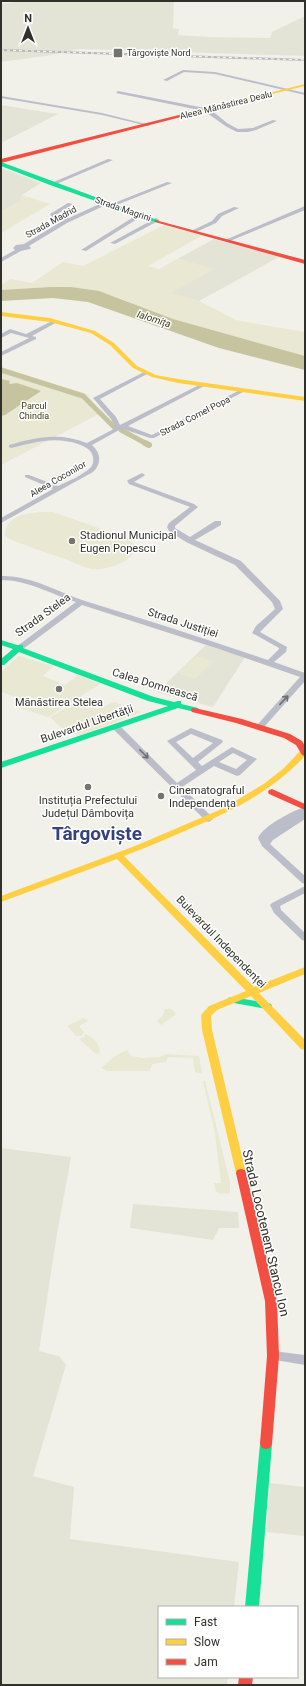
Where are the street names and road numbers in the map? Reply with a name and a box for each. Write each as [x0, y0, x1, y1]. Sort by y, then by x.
street label: Aleea Mănăstirea Dealu [179, 89, 273, 121]
street label: Strada Magrini [94, 195, 152, 223]
street label: Strada Madrid [24, 204, 78, 240]
street label: Strada Cornel Popa [158, 394, 232, 438]
street label: Aleea Coconilor [28, 459, 88, 499]
street label: Strada Stelea [13, 591, 73, 639]
street label: Strada Justiției [146, 605, 220, 641]
street label: Calea Domnească [111, 666, 199, 704]
street label: Bulevardul Libertății [39, 702, 135, 746]
street label: Bulevardul Independenței [173, 893, 269, 991]
street label: Strada Locotenent Stancu Ion [239, 1148, 293, 1318]

